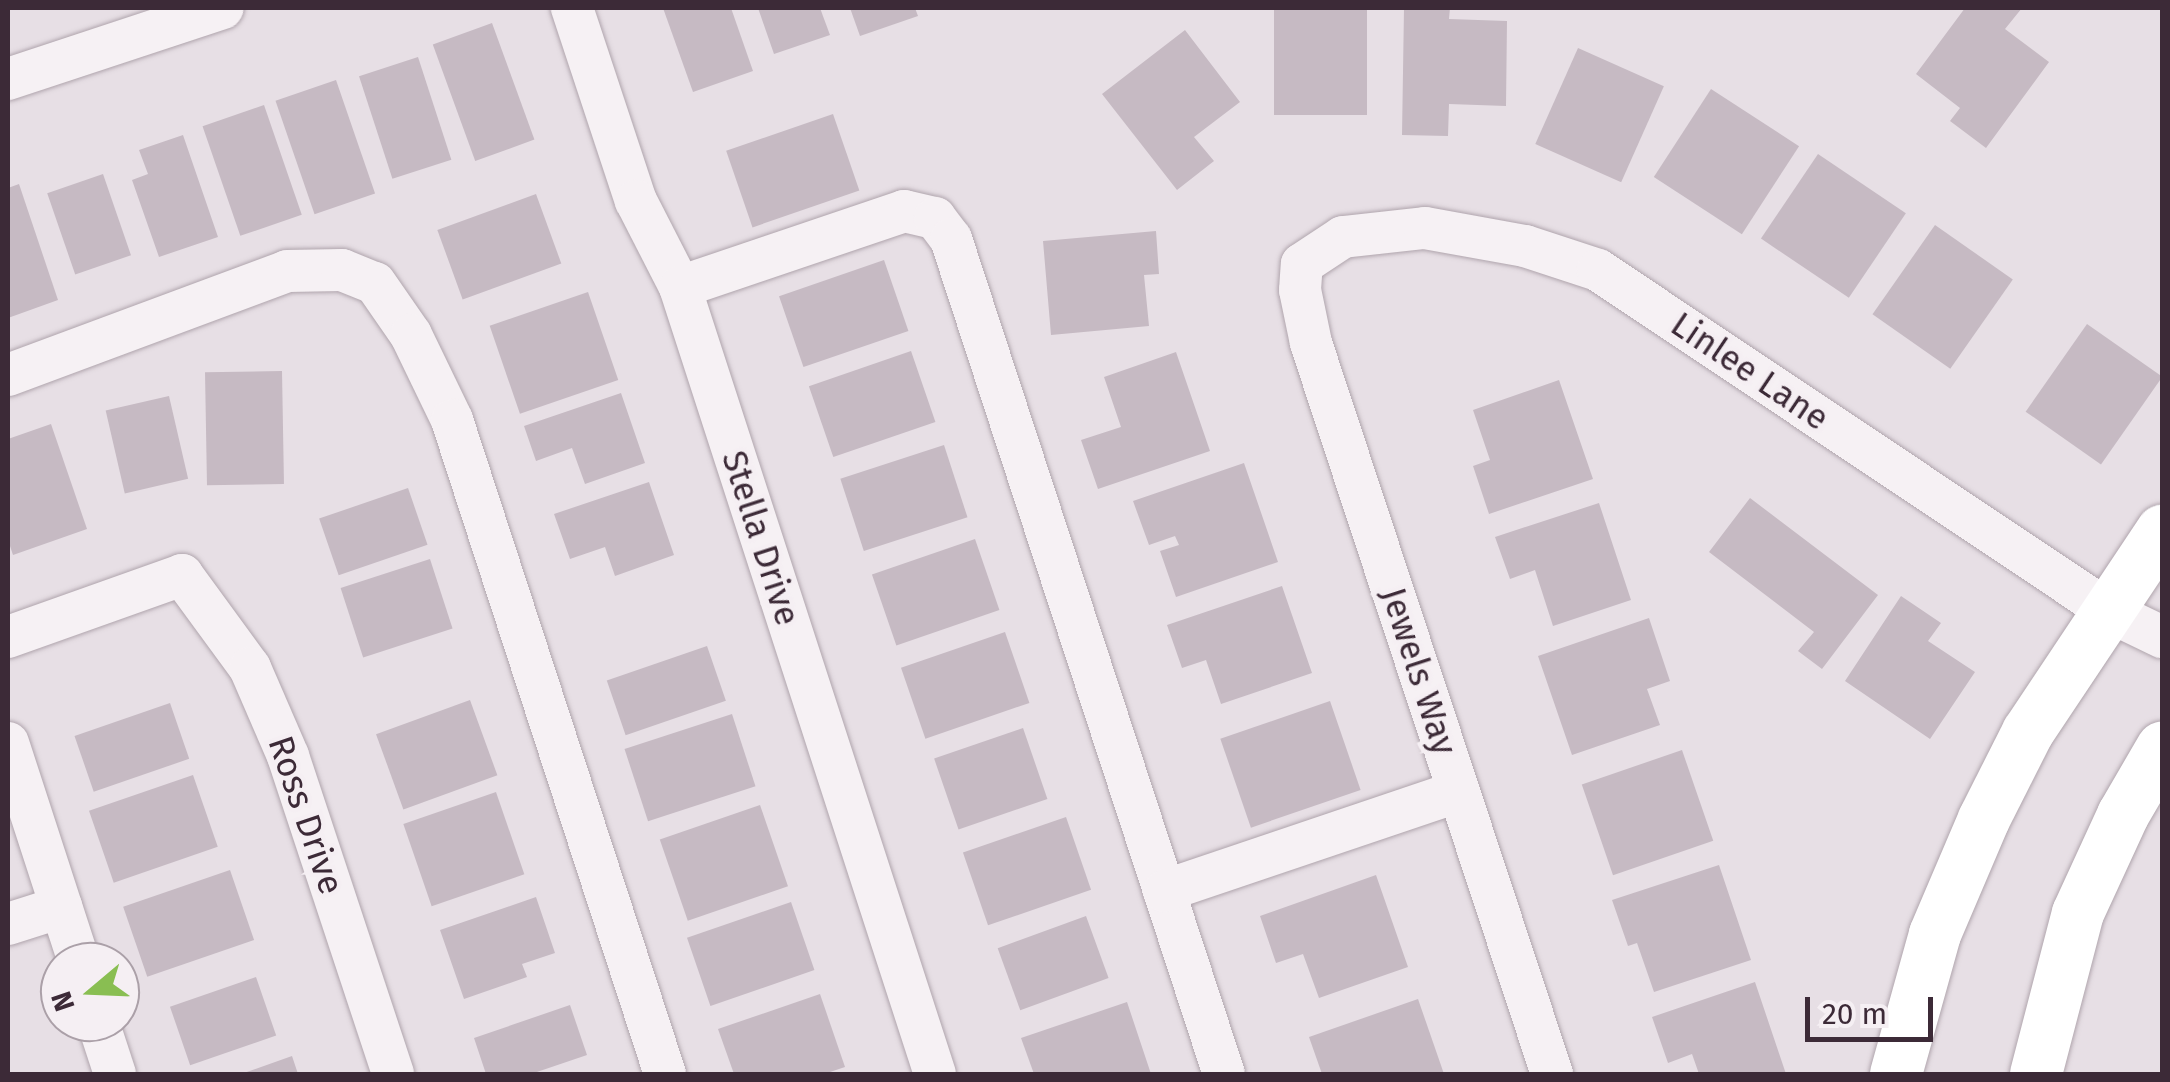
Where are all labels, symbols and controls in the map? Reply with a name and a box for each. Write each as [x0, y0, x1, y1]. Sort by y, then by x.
street label: Linlee Lane [1663, 303, 1837, 439]
street label: Stella Drive [713, 445, 809, 631]
street label: Jewels Way [1372, 582, 1466, 760]
street label: Ross Drive [259, 730, 353, 900]
north arrow [40, 942, 140, 1042]
scale bar [1810, 977, 1938, 1039]
text: N [44, 987, 82, 1015]
text: 20 m [1822, 996, 1887, 1032]

